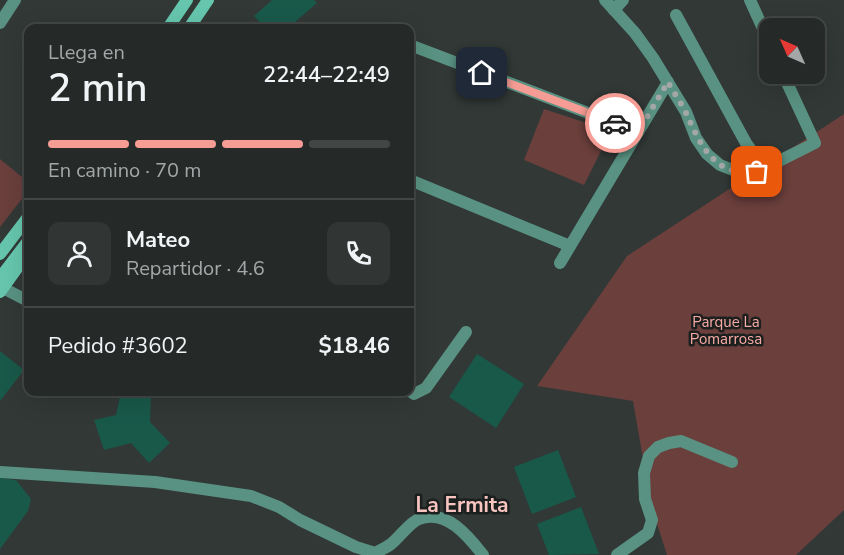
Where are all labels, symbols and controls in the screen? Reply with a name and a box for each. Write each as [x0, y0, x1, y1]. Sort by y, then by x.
north arrow [759, 18, 825, 84]
map controls [759, 18, 825, 84]
text: Llega en [48, 39, 125, 66]
pin [456, 47, 507, 98]
icon: home [465, 56, 498, 89]
text: 22:44–22:49 [263, 60, 390, 90]
text: 2 min [48, 62, 147, 115]
courier [585, 93, 645, 153]
icon: car [599, 107, 632, 140]
pin [731, 146, 782, 197]
icon: bag [740, 155, 773, 188]
text: En camino · 70 m [48, 157, 201, 184]
button: person [48, 222, 111, 285]
button: phone [327, 222, 390, 285]
text: Mateo [126, 225, 190, 255]
text: Repartidor · 4.6 [126, 255, 265, 282]
park label: Parque La Pomarrosa [690, 312, 762, 349]
text: Pedido #3602 [48, 331, 188, 361]
text: $18.46 [319, 331, 390, 361]
district label: La Ermita [415, 491, 509, 519]

